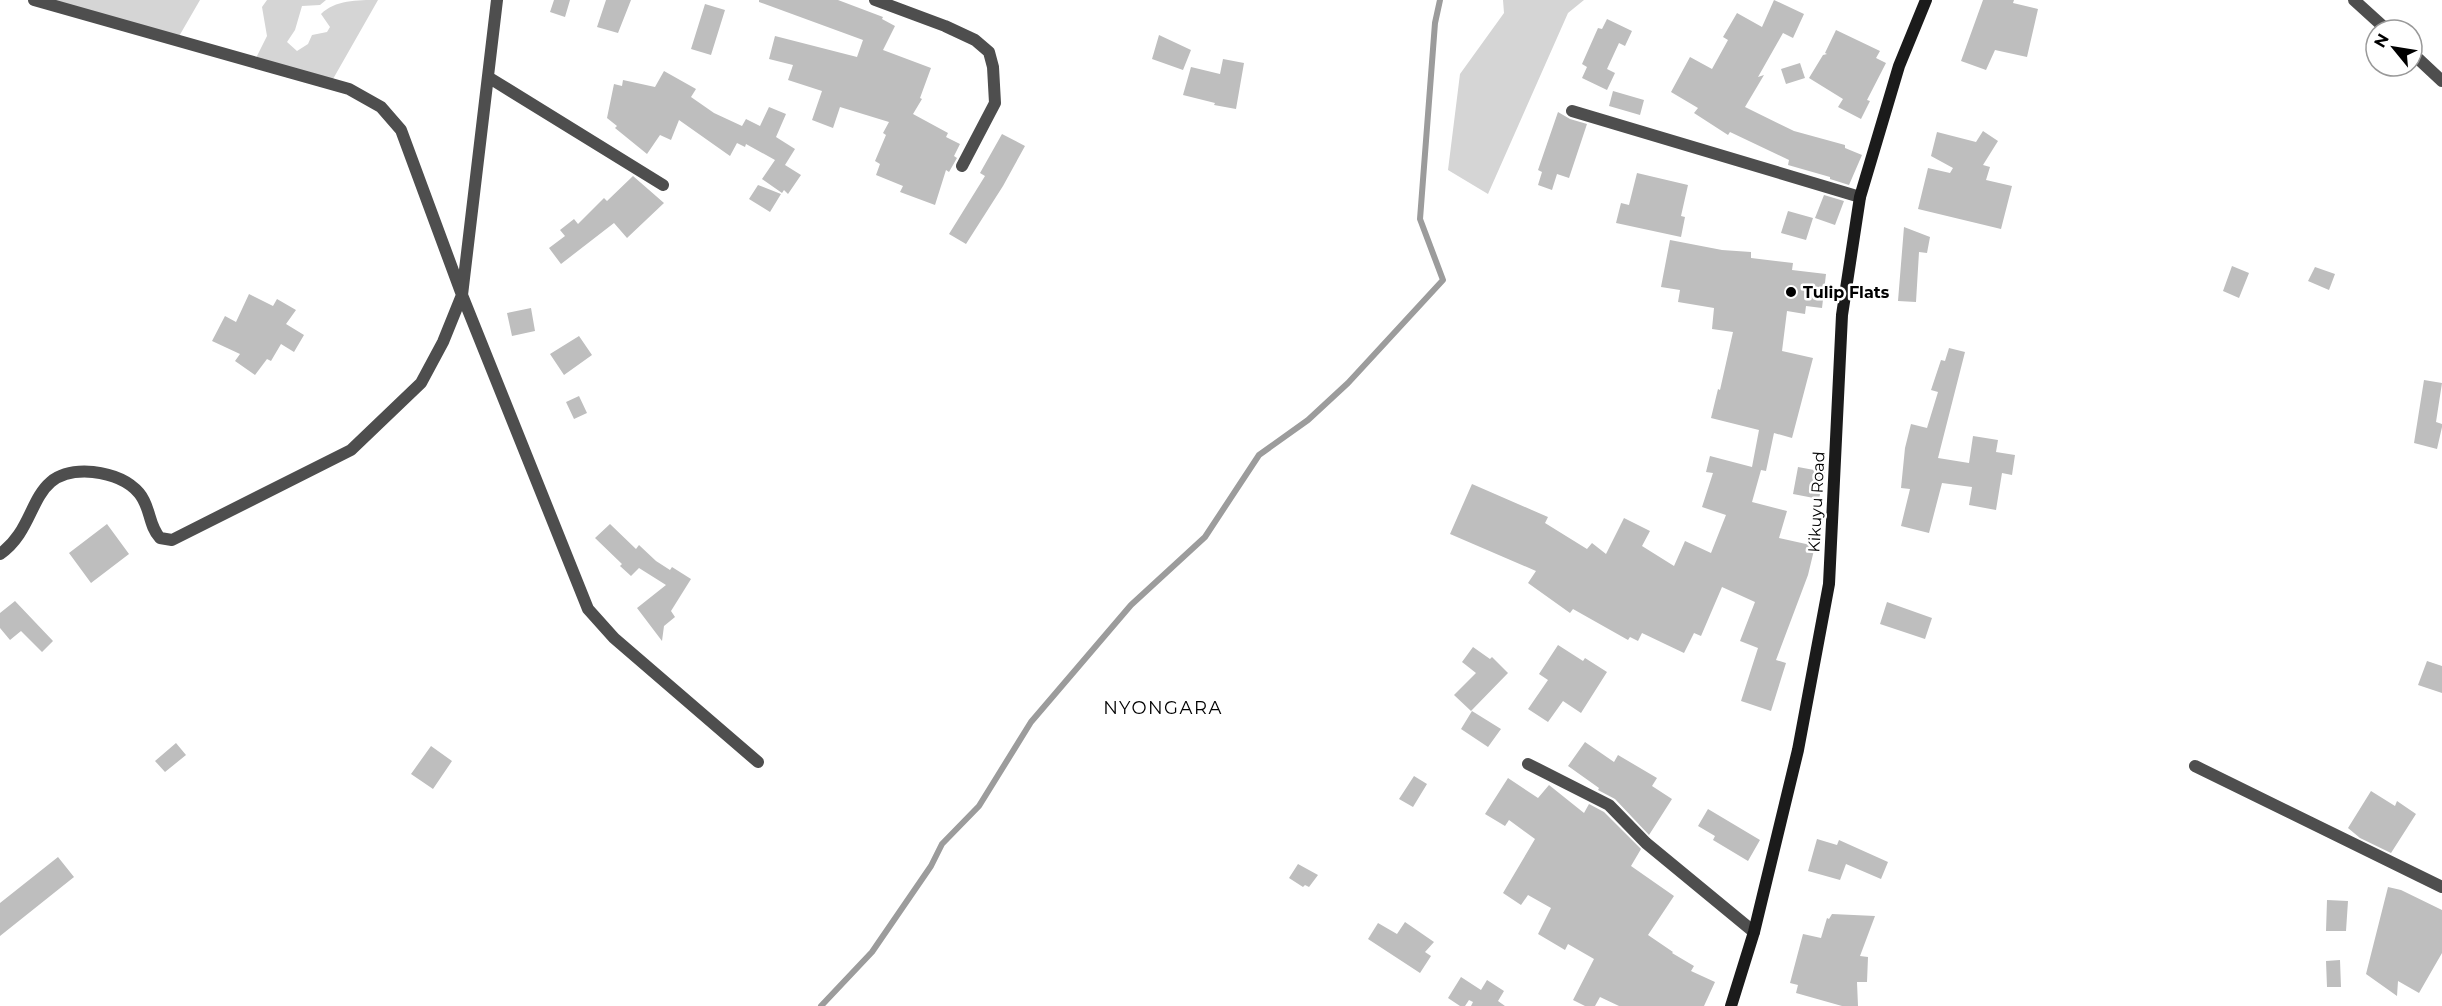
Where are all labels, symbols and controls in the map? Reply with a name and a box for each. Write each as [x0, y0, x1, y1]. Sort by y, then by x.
north arrow [2364, 18, 2424, 78]
text: N [2370, 30, 2393, 51]
place label: Tulip Flats [1803, 283, 1890, 302]
marker: Tulip Flats [1784, 285, 1798, 299]
street label: Kikuyu Road [1804, 451, 1829, 553]
district label: NYONGARA [1103, 697, 1223, 719]

